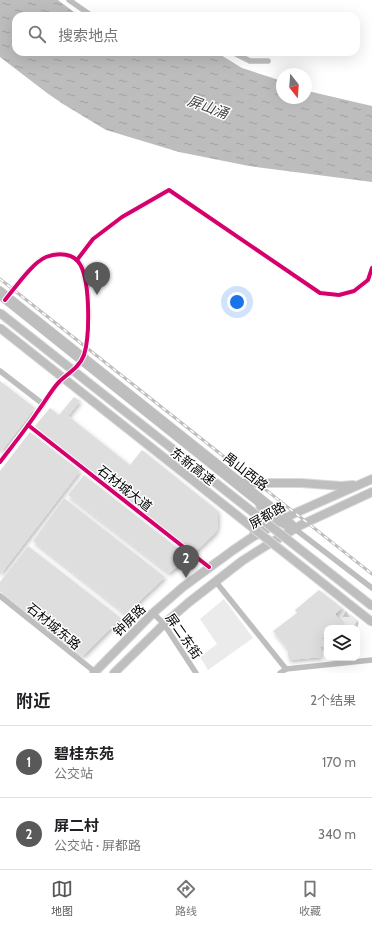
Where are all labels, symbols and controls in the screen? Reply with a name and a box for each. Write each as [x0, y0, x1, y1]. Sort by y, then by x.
search box [12, 12, 360, 56]
icon: search [26, 23, 48, 45]
text: 搜索地点 [58, 27, 118, 45]
north arrow [276, 68, 312, 104]
water label: 屏山涌 [185, 91, 233, 123]
pin: 1 [84, 262, 110, 295]
your location [227, 292, 247, 312]
street label: 东新高速 [168, 444, 218, 488]
street label: 禺山西路 [221, 449, 271, 493]
street label: 石材城大道 [94, 462, 156, 514]
street label: 屏都路 [246, 498, 288, 532]
pin: 2 [173, 545, 199, 578]
street label: 石材城东路 [24, 599, 84, 653]
street label: 钟屏路 [110, 601, 148, 639]
street label: 屏二东街 [163, 610, 205, 662]
map controls [324, 625, 360, 661]
button: layers [324, 625, 360, 661]
text: 附近 [16, 691, 50, 711]
text: 2个结果 [310, 692, 356, 708]
text: 碧桂东苑 [54, 745, 114, 763]
text: 1 [27, 754, 31, 770]
text: 170 m [322, 754, 356, 770]
text: 公交站 [54, 765, 93, 781]
text: 屏二村 [54, 817, 99, 835]
text: 2 [26, 826, 32, 842]
text: 340 m [318, 826, 356, 842]
text: 公交站 · 屏都路 [54, 837, 141, 853]
tab: 地图 [51, 878, 73, 918]
tab: 路线 [175, 878, 197, 918]
tab: 收藏 [299, 878, 321, 918]

